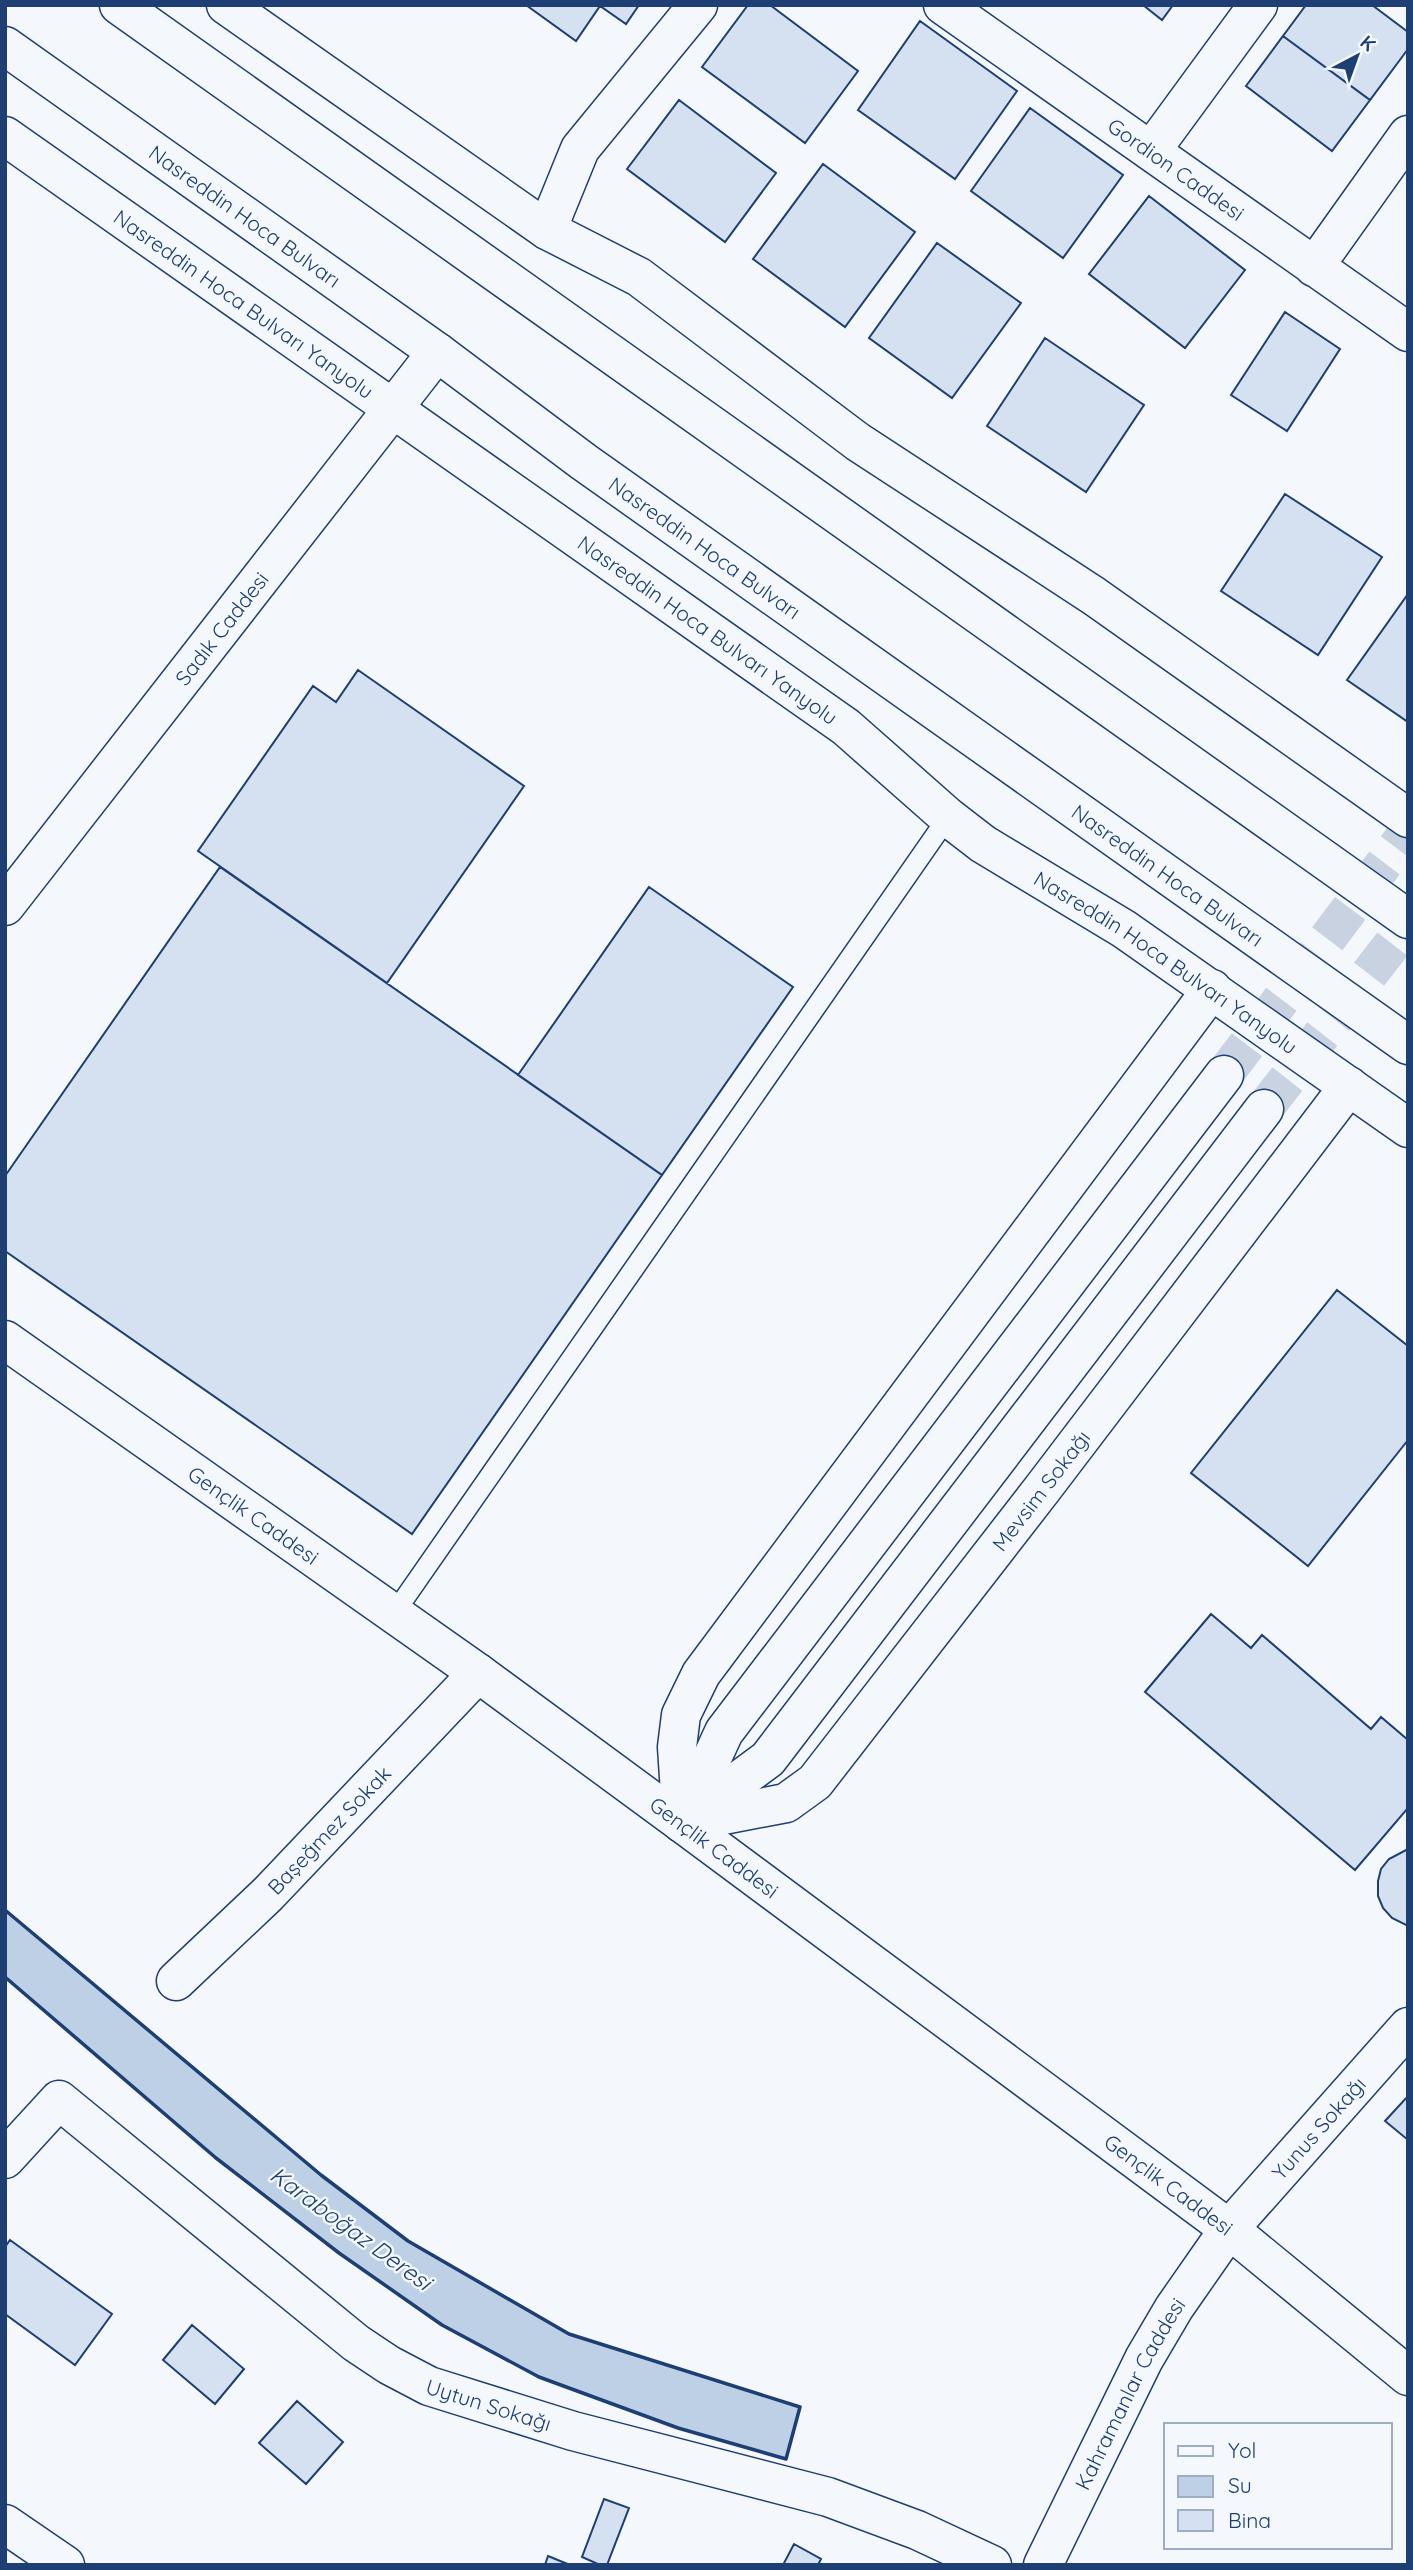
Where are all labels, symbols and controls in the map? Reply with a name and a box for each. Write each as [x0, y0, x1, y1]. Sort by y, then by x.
north arrow [1322, 21, 1392, 91]
text: K [1356, 30, 1381, 56]
street label: Gordion Caddesi [1103, 112, 1249, 226]
street label: Nasreddin Hoca Bulvarı [144, 139, 346, 293]
street label: Nasreddin Hoca Bulvarı Yanyolu [109, 204, 379, 404]
street label: Nasreddin Hoca Bulvarı [604, 471, 806, 624]
street label: Nasreddin Hoca Bulvarı Yanyolu [573, 530, 843, 730]
street label: Sadık Caddesi [169, 566, 274, 690]
street label: Nasreddin Hoca Bulvarı [1067, 798, 1269, 952]
street label: Nasreddin Hoca Bulvarı Yanyolu [1029, 865, 1303, 1060]
street label: Mevsim Sokağı [986, 1425, 1095, 1556]
street label: Gençlik Caddesi [183, 1460, 324, 1570]
street label: Başeğmez Sokak [262, 1760, 396, 1900]
street label: Gençlik Caddesi [645, 1791, 784, 1903]
street label: Yunus Sokağı [1266, 2071, 1371, 2185]
street label: Gençlik Caddesi [1099, 2128, 1238, 2241]
water label: Karaboğaz Deresi [265, 2160, 440, 2298]
street label: Kahramanlar Caddesi [1069, 2292, 1190, 2494]
street label: Uytun Sokağı [423, 2373, 554, 2436]
legend [1164, 2423, 1392, 2549]
text: Yol [1228, 2437, 1256, 2463]
text: Su [1228, 2472, 1252, 2498]
text: Bina [1228, 2507, 1271, 2533]

